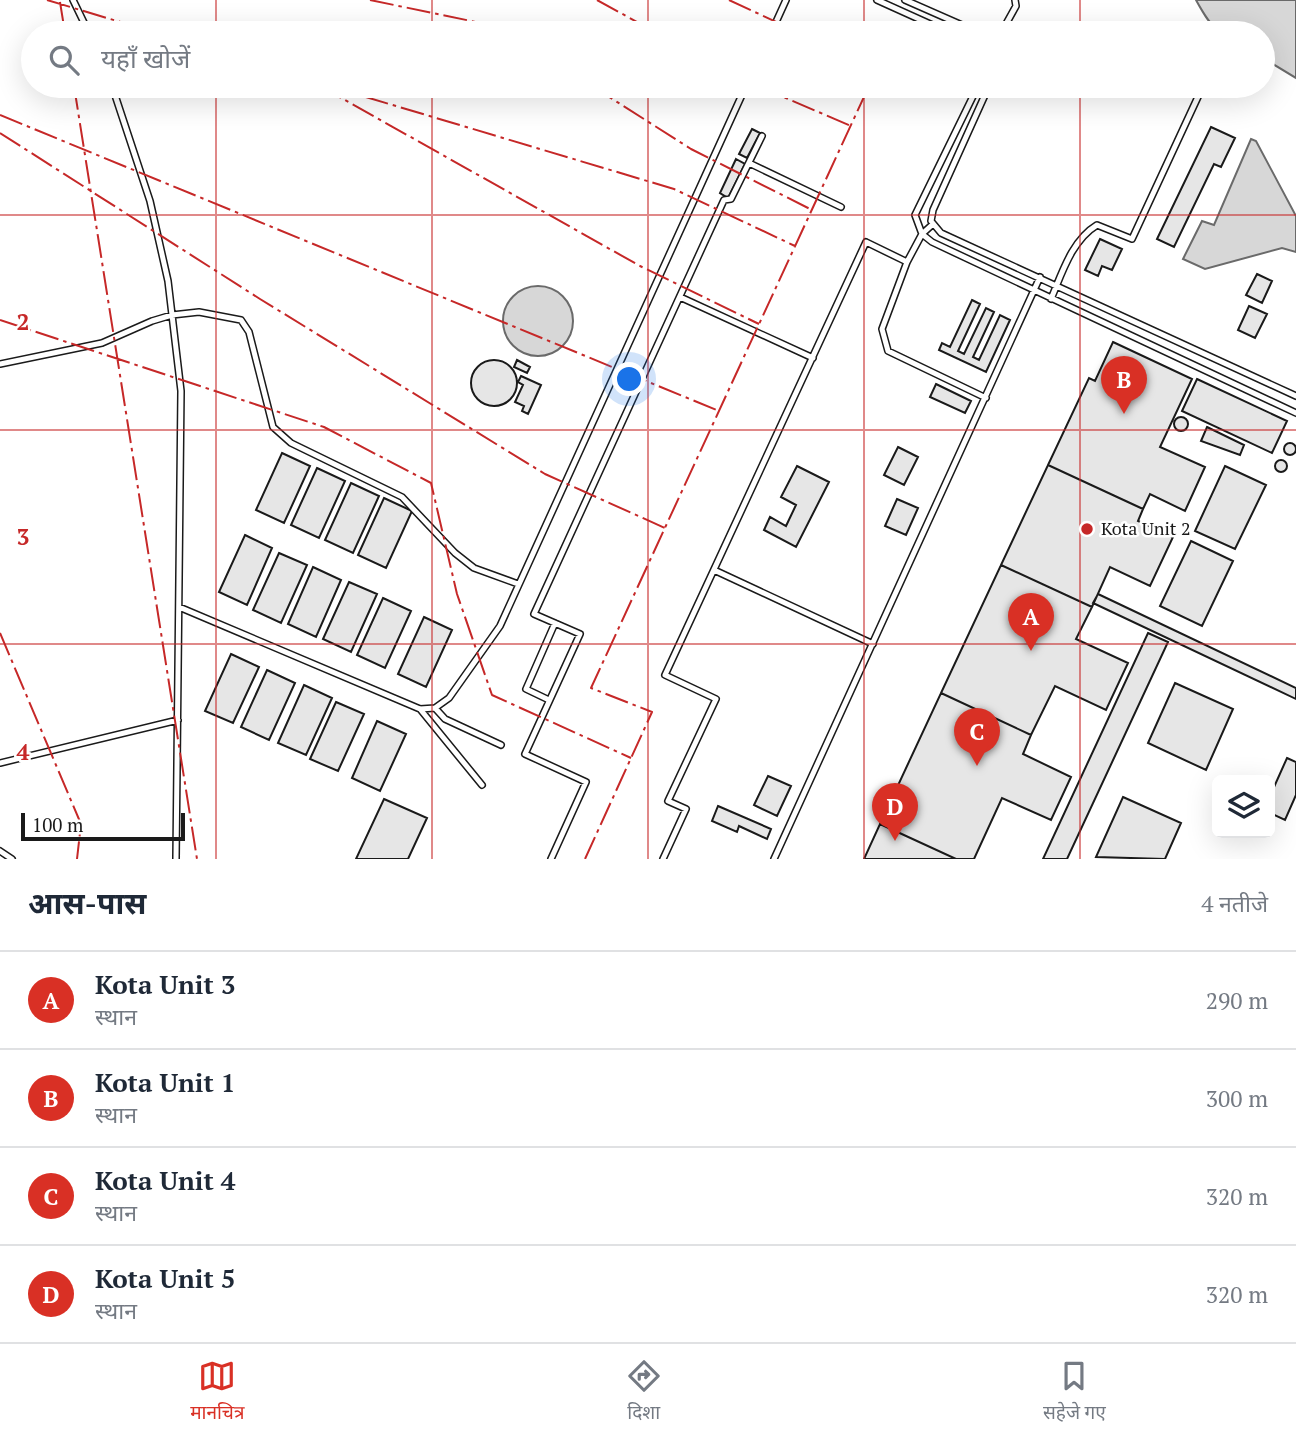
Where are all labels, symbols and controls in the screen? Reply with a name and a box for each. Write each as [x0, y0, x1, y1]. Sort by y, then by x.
search box [21, 21, 1275, 98]
icon: search [45, 41, 83, 79]
text: यहाँ खोजें [101, 41, 190, 75]
text: 2 [17, 306, 30, 337]
pin: B [1101, 356, 1147, 414]
your location [612, 362, 646, 396]
place label: Kota Unit 2 [1101, 516, 1191, 540]
text: 3 [17, 521, 30, 552]
marker: Kota Unit 2 [1079, 521, 1095, 537]
pin: A [1008, 593, 1054, 651]
pin: C [954, 708, 1000, 766]
text: 4 [17, 736, 30, 767]
map controls [1212, 775, 1275, 838]
button: layers [1212, 775, 1275, 838]
pin: D [872, 783, 918, 841]
scale bar [21, 810, 186, 842]
text: 100 m [32, 812, 83, 837]
text: आस-पास [28, 883, 146, 923]
text: 4 नतीजे [1201, 888, 1268, 919]
text: Kota Unit 3 [95, 967, 236, 1001]
text: A [43, 985, 59, 1016]
text: 290 m [1206, 985, 1268, 1016]
text: स्थान [95, 1001, 137, 1032]
text: Kota Unit 1 [95, 1065, 236, 1099]
text: B [44, 1083, 58, 1114]
text: 300 m [1206, 1083, 1268, 1114]
text: स्थान [95, 1099, 137, 1130]
text: Kota Unit 4 [95, 1163, 236, 1197]
text: C [44, 1181, 59, 1212]
text: 320 m [1206, 1181, 1268, 1212]
text: स्थान [95, 1197, 137, 1228]
text: Kota Unit 5 [95, 1261, 236, 1295]
text: D [43, 1279, 59, 1310]
text: 320 m [1206, 1279, 1268, 1310]
text: स्थान [95, 1295, 137, 1326]
tab: मानचित्र [190, 1357, 244, 1427]
tab: दिशा [625, 1357, 663, 1427]
tab: सहेजे गए [1043, 1357, 1106, 1427]

